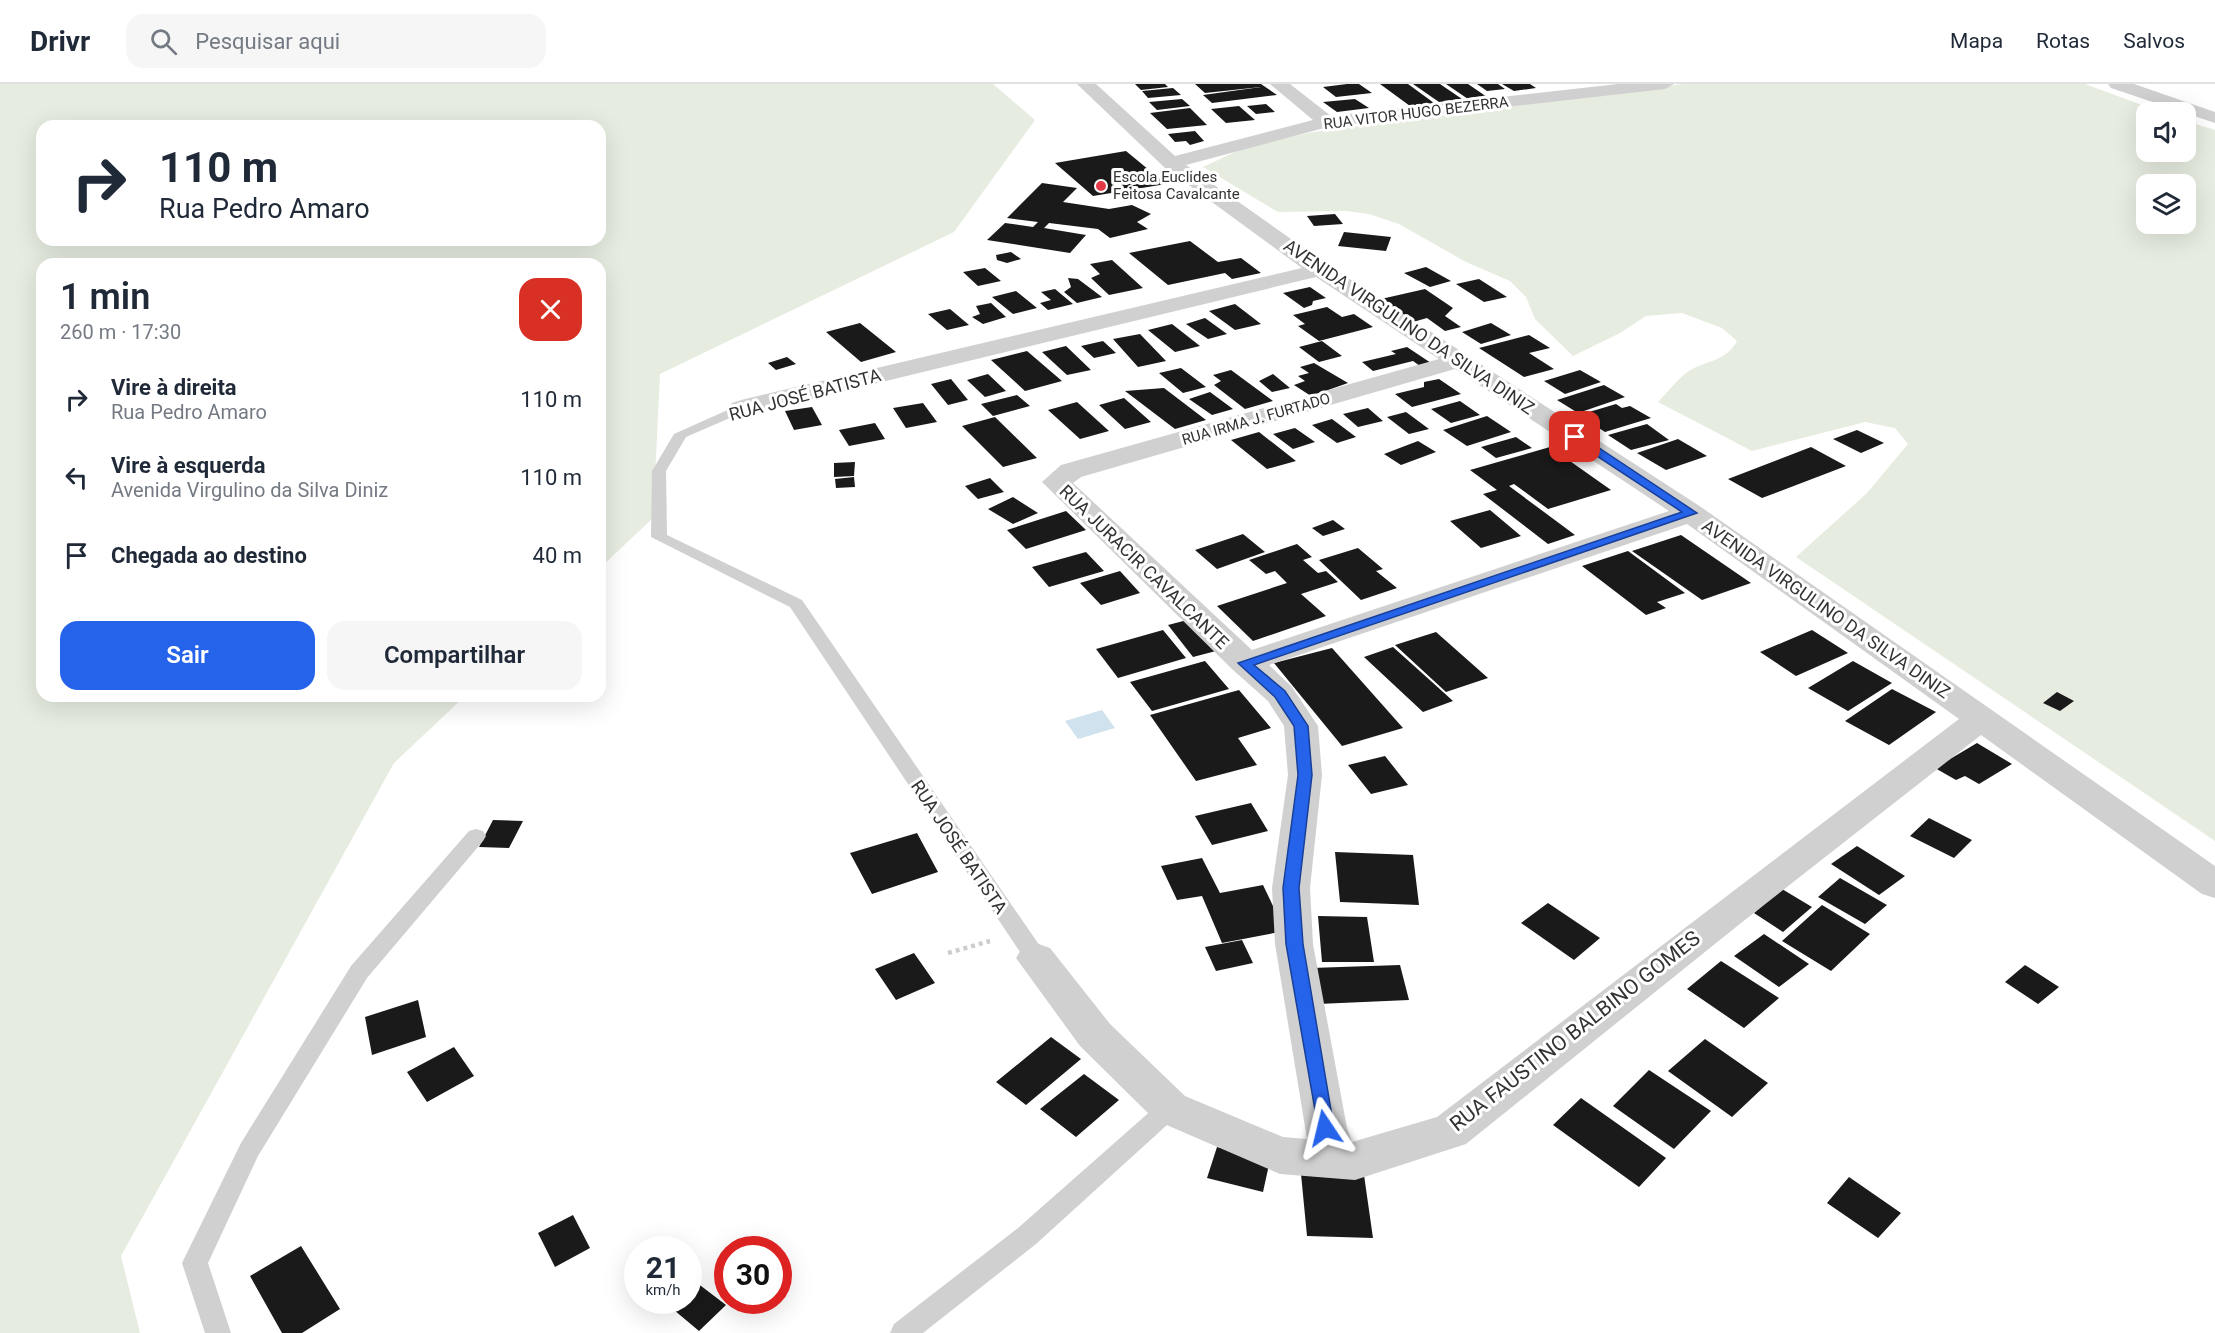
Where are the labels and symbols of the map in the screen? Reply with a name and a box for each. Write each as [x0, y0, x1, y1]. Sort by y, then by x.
street label: RUA VITOR HUGO BEZERRA [1323, 93, 1510, 133]
place label: Escola Euclides Feitosa Cavalcante [1113, 168, 1240, 203]
marker: Escola Euclides Feitosa Cavalcante [1094, 179, 1108, 193]
street label: AVENIDA VIRGULINO DA SILVA DINIZ [1280, 235, 1539, 419]
street label: RUA JOSÉ BATISTA [727, 364, 883, 425]
street label: RUA IRMA J. FURTADO [1180, 389, 1332, 449]
pin [1549, 411, 1600, 462]
street label: RUA JURACIR CAVALCANTE [1056, 480, 1233, 653]
street label: AVENIDA VIRGULINO DA SILVA DINIZ [1698, 515, 1954, 703]
street label: RUA JOSÉ BATISTA [907, 776, 1012, 918]
street label: RUA FAUSTINO BALBINO GOMES [1445, 926, 1705, 1136]
position arrow [1293, 1096, 1357, 1160]
speed limit sign: 30 [714, 1236, 792, 1314]

